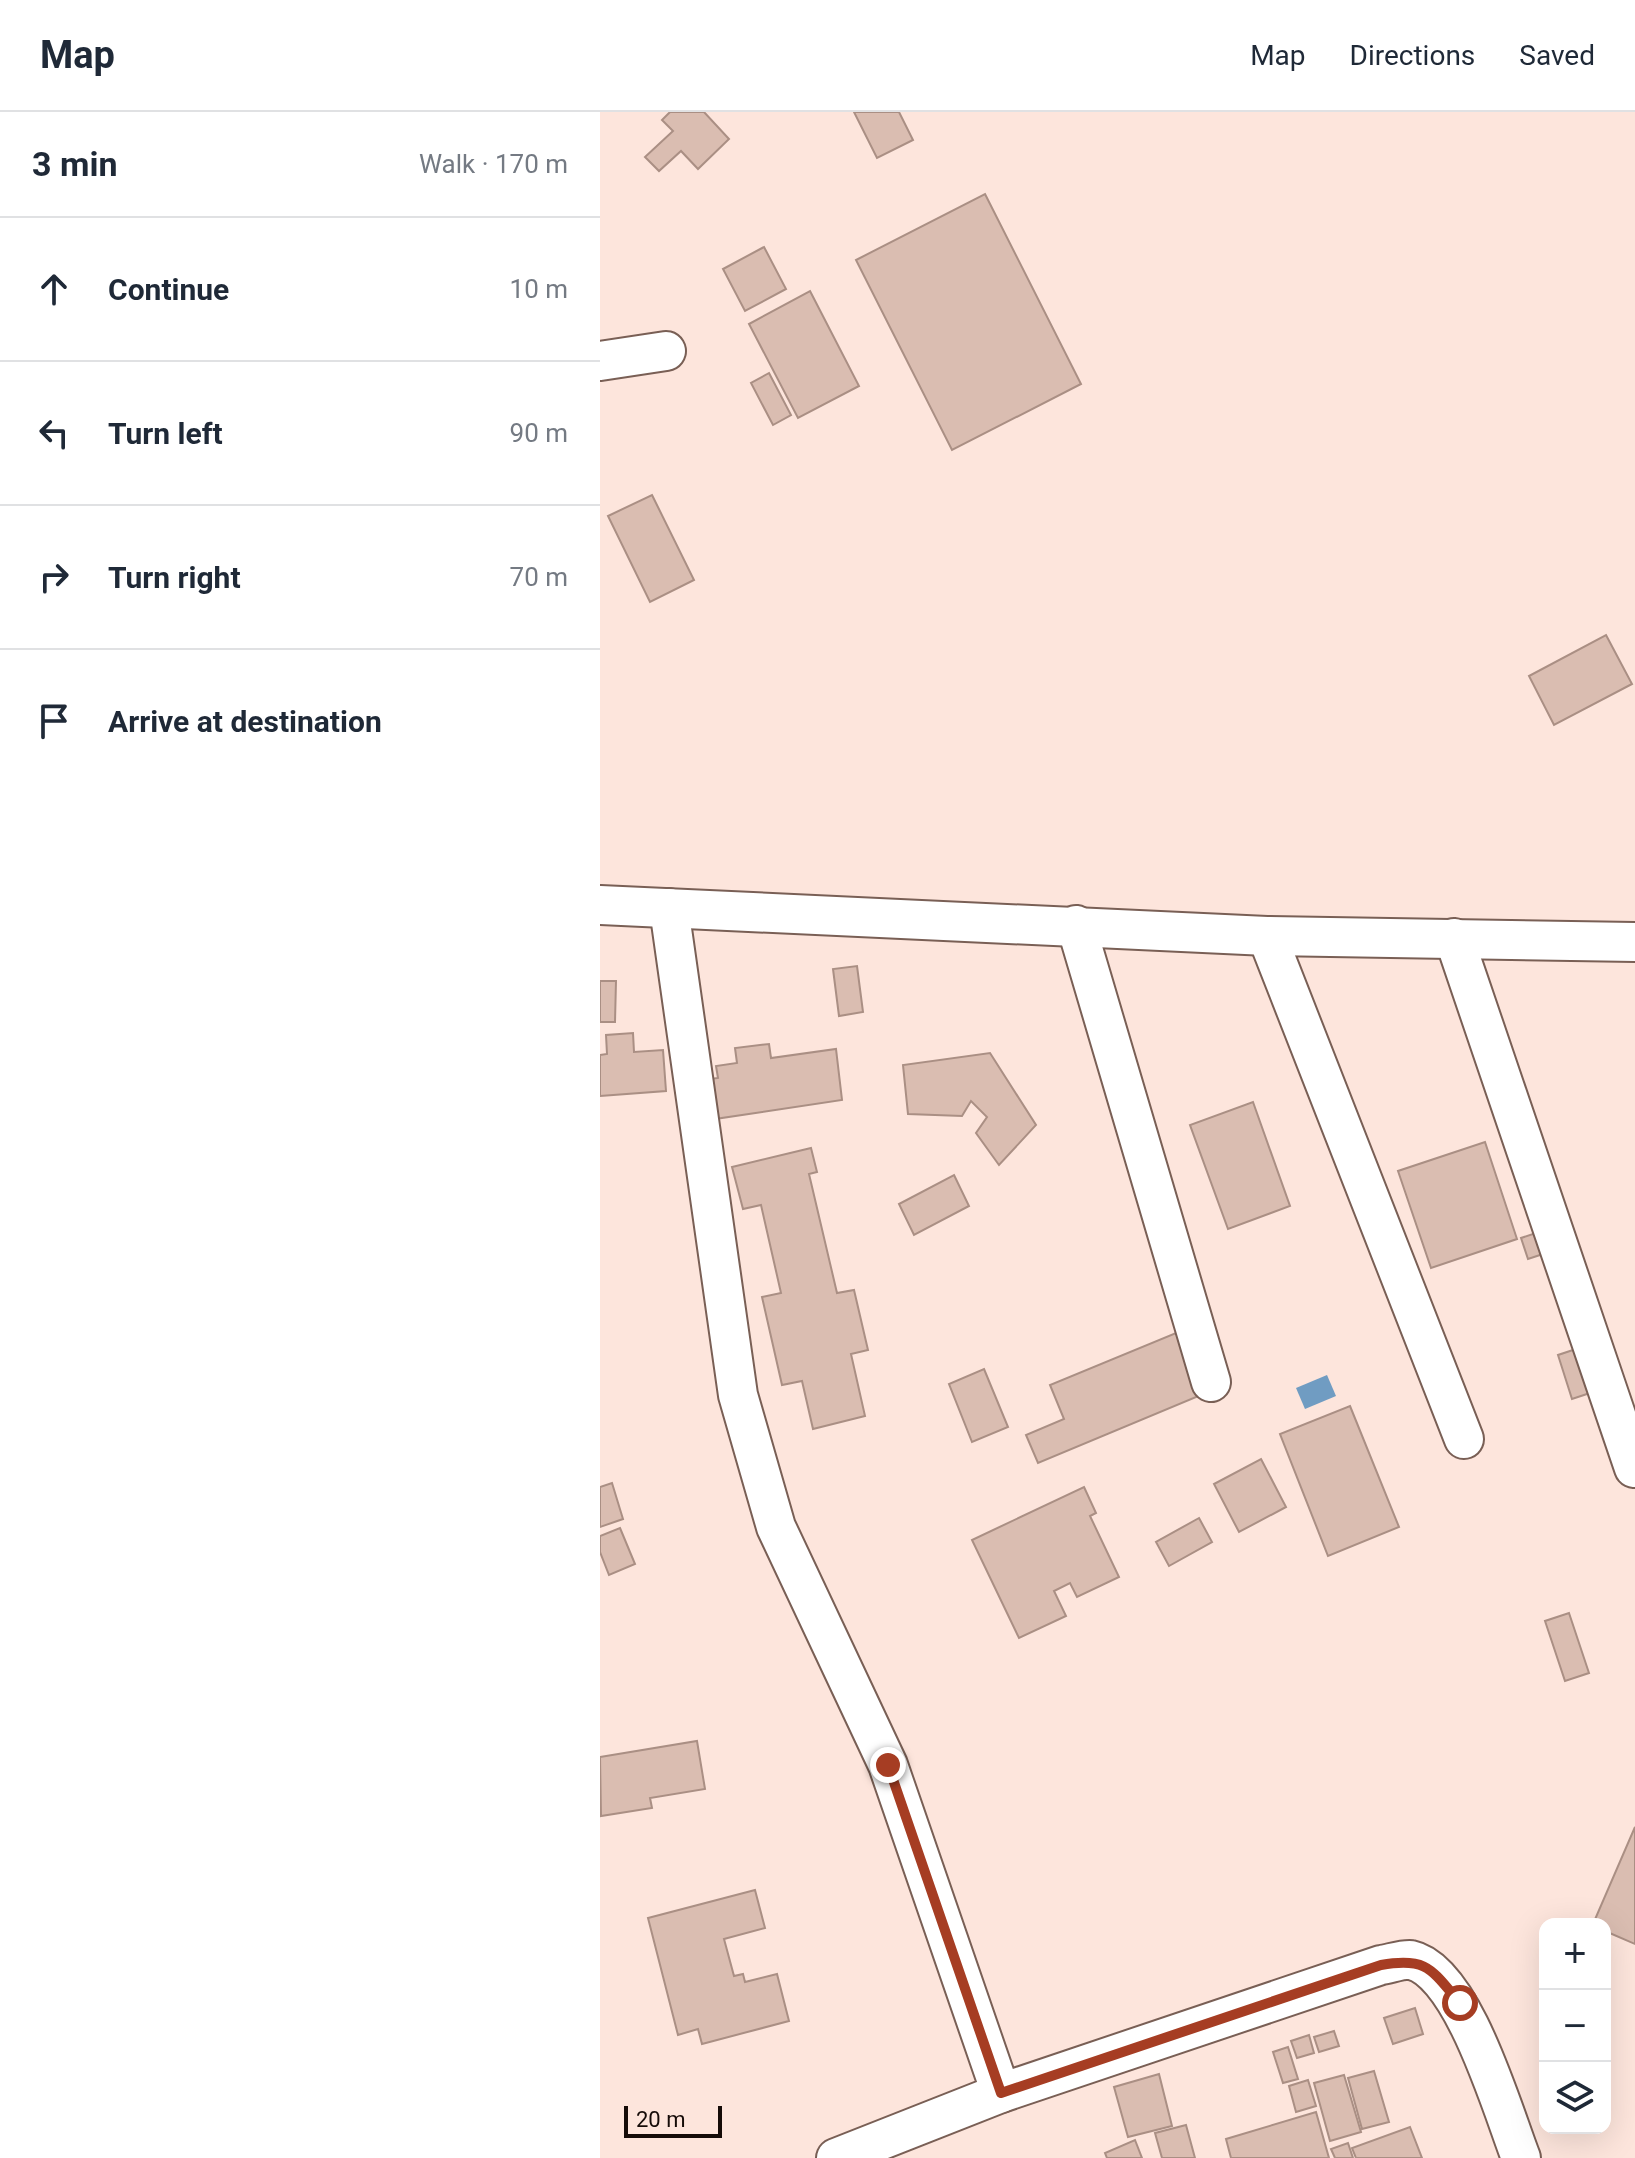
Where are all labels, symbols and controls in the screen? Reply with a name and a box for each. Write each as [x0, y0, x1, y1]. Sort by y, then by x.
text: Map [40, 33, 115, 77]
text: Map [1250, 39, 1306, 72]
text: Directions [1350, 39, 1475, 72]
text: Saved [1519, 39, 1595, 72]
text: 3 min [32, 144, 117, 184]
text: Walk · 170 m [419, 149, 568, 179]
icon: ahead [32, 267, 76, 311]
text: Continue [108, 272, 229, 307]
text: 10 m [510, 274, 568, 304]
icon: left [32, 411, 76, 455]
text: Turn left [108, 416, 223, 451]
text: 90 m [510, 418, 568, 448]
icon: right [32, 555, 76, 599]
text: Turn right [108, 560, 241, 595]
text: 70 m [510, 562, 568, 592]
icon: arrive [32, 699, 76, 743]
text: Arrive at destination [108, 704, 382, 739]
route end [870, 1747, 906, 1783]
map controls [1539, 1918, 1611, 2134]
button: + [1539, 1918, 1611, 1990]
route start [1442, 1985, 1478, 2021]
button: − [1539, 1990, 1611, 2062]
button: layers [1539, 2062, 1611, 2134]
scale bar [624, 2102, 722, 2138]
text: 20 m [636, 2107, 685, 2132]

